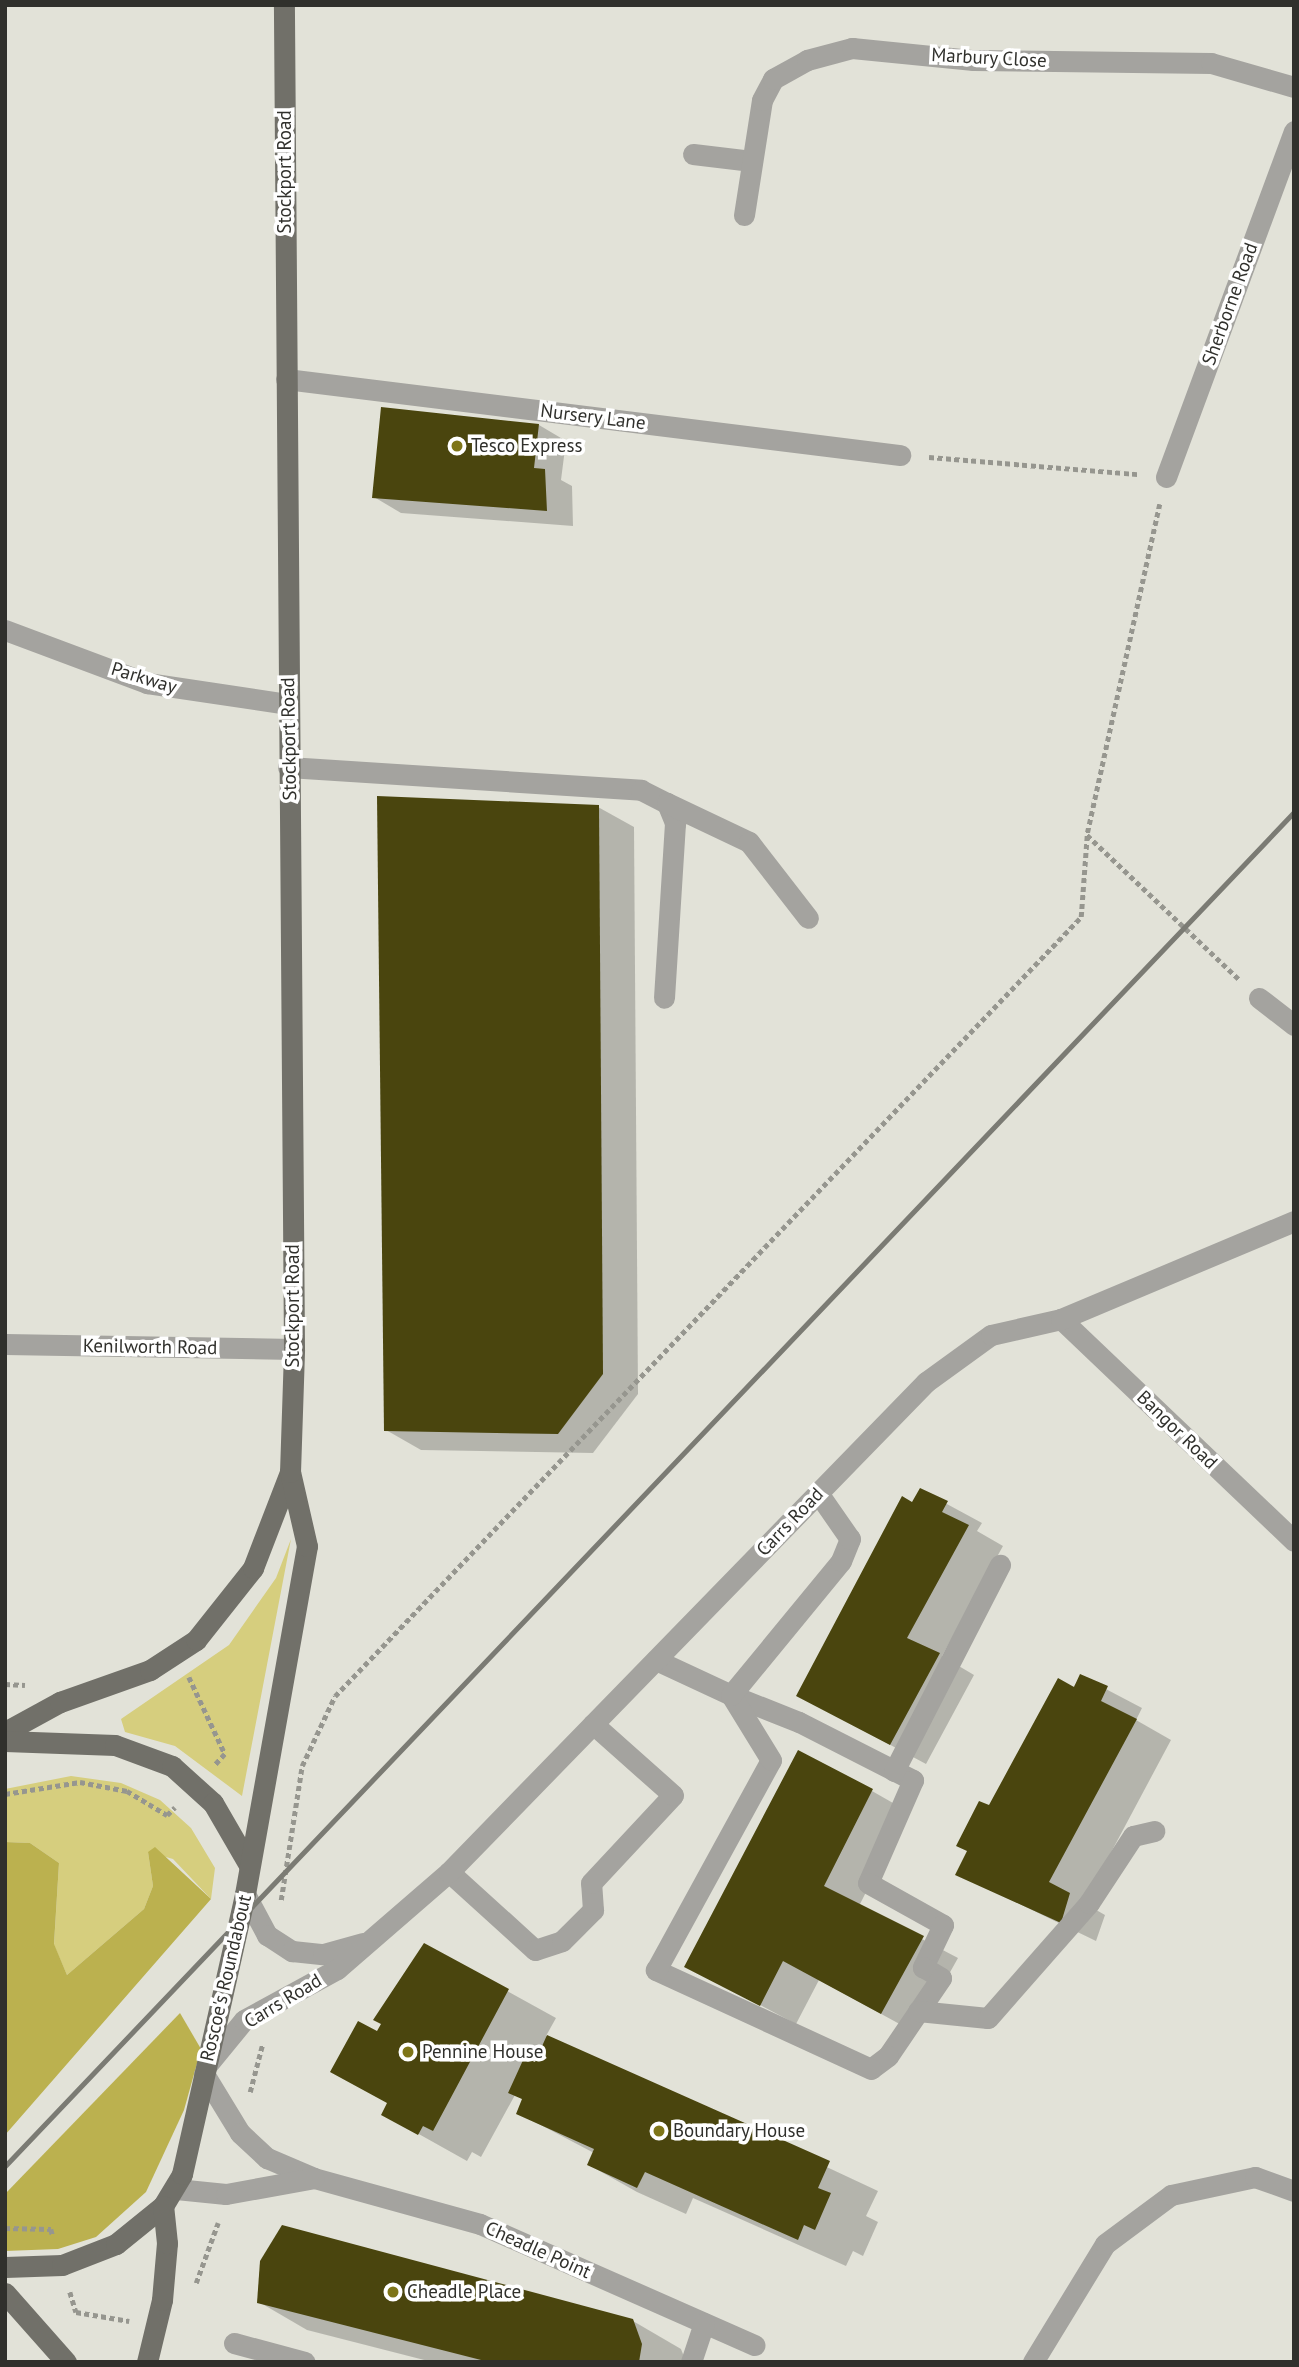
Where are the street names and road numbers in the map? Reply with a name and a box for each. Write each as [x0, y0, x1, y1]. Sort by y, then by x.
street label: Marbury Close [930, 44, 1048, 72]
street label: Stockport Road [274, 110, 296, 234]
street label: Sherborne Road [1197, 240, 1263, 368]
street label: Nursery Lane [539, 399, 647, 435]
street label: Parkway [109, 657, 179, 699]
street label: Stockport Road [277, 677, 301, 801]
street label: Stockport Road [282, 1244, 304, 1368]
street label: Kenilworth Road [83, 1334, 217, 1360]
street label: Bangor Road [1132, 1386, 1222, 1474]
street label: Carrs Road [752, 1483, 828, 1561]
street label: Roscoe's Roundabout [196, 1892, 256, 2064]
street label: Carrs Road [240, 1969, 326, 2033]
street label: Cheadle Point [482, 2217, 594, 2283]

